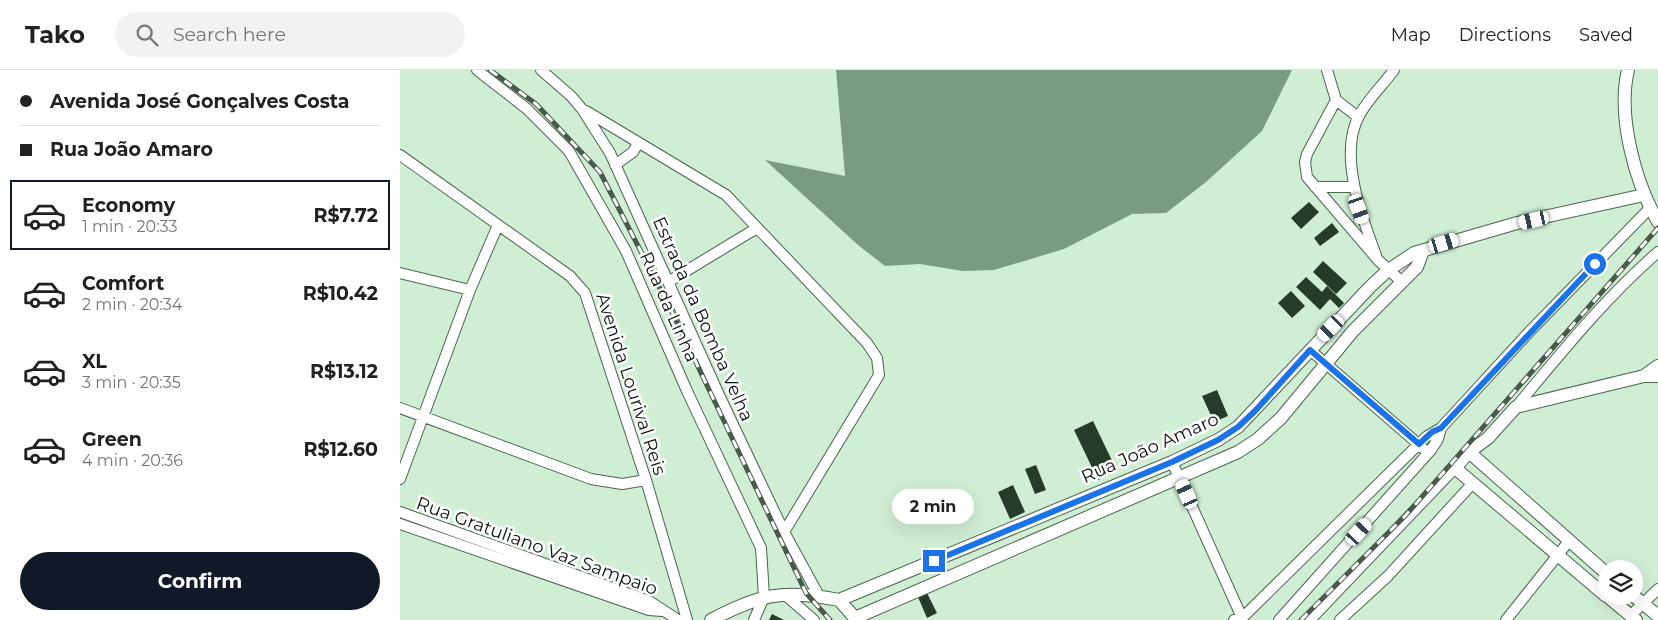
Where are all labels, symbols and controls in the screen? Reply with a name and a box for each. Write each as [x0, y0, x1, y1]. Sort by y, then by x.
search box [115, 12, 465, 57]
text: Tako [25, 20, 85, 49]
icon: search [133, 21, 161, 49]
text: Search here [173, 23, 286, 46]
text: Map [1391, 24, 1431, 46]
text: Directions [1459, 24, 1551, 46]
text: Saved [1579, 24, 1633, 46]
text: Avenida José Gonçalves Costa [50, 90, 349, 113]
text: Rua João Amaro [50, 138, 213, 161]
car [1346, 192, 1371, 226]
icon: car [22, 193, 67, 238]
text: Economy [82, 194, 175, 217]
text: R$7.72 [314, 204, 378, 227]
car [1517, 209, 1550, 231]
street label: Estrada da Bomba Velha [648, 213, 758, 425]
text: 1 min · 20:33 [82, 217, 178, 236]
car [1427, 231, 1460, 255]
street label: Rua da Linha [635, 248, 703, 366]
route start [1584, 253, 1606, 275]
icon: car [22, 271, 67, 316]
text: Comfort [82, 272, 164, 295]
text: R$10.42 [303, 282, 378, 305]
street label: Avenida Lourival Reis [591, 290, 671, 478]
text: 2 min · 20:34 [82, 295, 182, 314]
car [1315, 312, 1346, 344]
icon: car [22, 349, 67, 394]
text: XL [82, 350, 107, 373]
text: R$13.12 [310, 360, 378, 383]
text: 3 min · 20:35 [82, 373, 181, 392]
street label: Rua João Amaro [1078, 408, 1222, 488]
icon: car [22, 427, 67, 472]
text: Green [82, 428, 142, 451]
text: R$12.60 [304, 438, 378, 461]
text: 4 min · 20:36 [82, 451, 183, 470]
car [1174, 477, 1199, 511]
callout: 2 min [893, 488, 975, 524]
street label: Rua Gratuliano Vaz Sampaio [413, 492, 661, 600]
text: 2 min [910, 497, 956, 516]
car [1343, 516, 1374, 548]
route end [923, 550, 945, 572]
button: Confirm [20, 552, 380, 610]
map controls [1598, 560, 1643, 605]
button: layers [1598, 560, 1643, 605]

